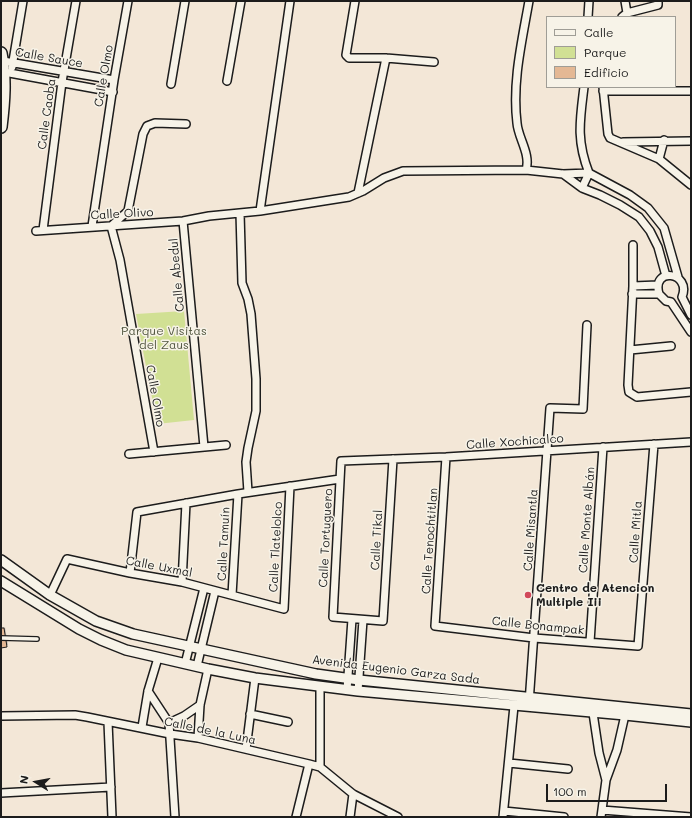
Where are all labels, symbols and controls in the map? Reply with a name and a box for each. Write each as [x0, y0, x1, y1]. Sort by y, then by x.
legend [546, 16, 676, 88]
text: Calle [584, 24, 614, 40]
street label: Calle Olmo [91, 44, 117, 108]
text: Parque [584, 44, 627, 60]
street label: Calle Sauce [14, 45, 84, 71]
text: Edificio [584, 64, 628, 80]
street label: Calle Caoba [35, 78, 59, 150]
street label: Calle Olivo [90, 205, 154, 223]
street label: Calle Abedul [167, 238, 187, 312]
park label: Parque Visitas del Zaus [121, 324, 207, 352]
street label: Calle Olmo [142, 364, 168, 428]
street label: Calle Xochicalco [466, 431, 564, 453]
street label: Calle Monte Albán [576, 466, 598, 574]
street label: Calle Tenochtitlan [419, 487, 441, 595]
street label: Calle Tortuguero [316, 488, 336, 588]
street label: Calle Misantla [521, 488, 541, 572]
street label: Calle Mitla [627, 500, 645, 564]
street label: Calle Tlatelolco [266, 501, 286, 593]
street label: Calle Tamuín [215, 507, 233, 581]
street label: Calle Tikal [368, 509, 386, 571]
street label: Calle Uxmal [124, 553, 194, 581]
place label: Centro de Atencion Multiple Iii [536, 581, 654, 609]
marker: Centro de Atencion Multiple Iii [523, 590, 533, 600]
street label: Calle Bonampak [491, 614, 585, 638]
street label: Avenida Eugenio Garza Sada [311, 653, 481, 687]
street label: Calle de la Luna [163, 714, 257, 748]
north arrow [16, 762, 56, 802]
text: N [16, 774, 32, 785]
scale bar [548, 776, 669, 802]
text: 100 m [553, 783, 587, 799]

